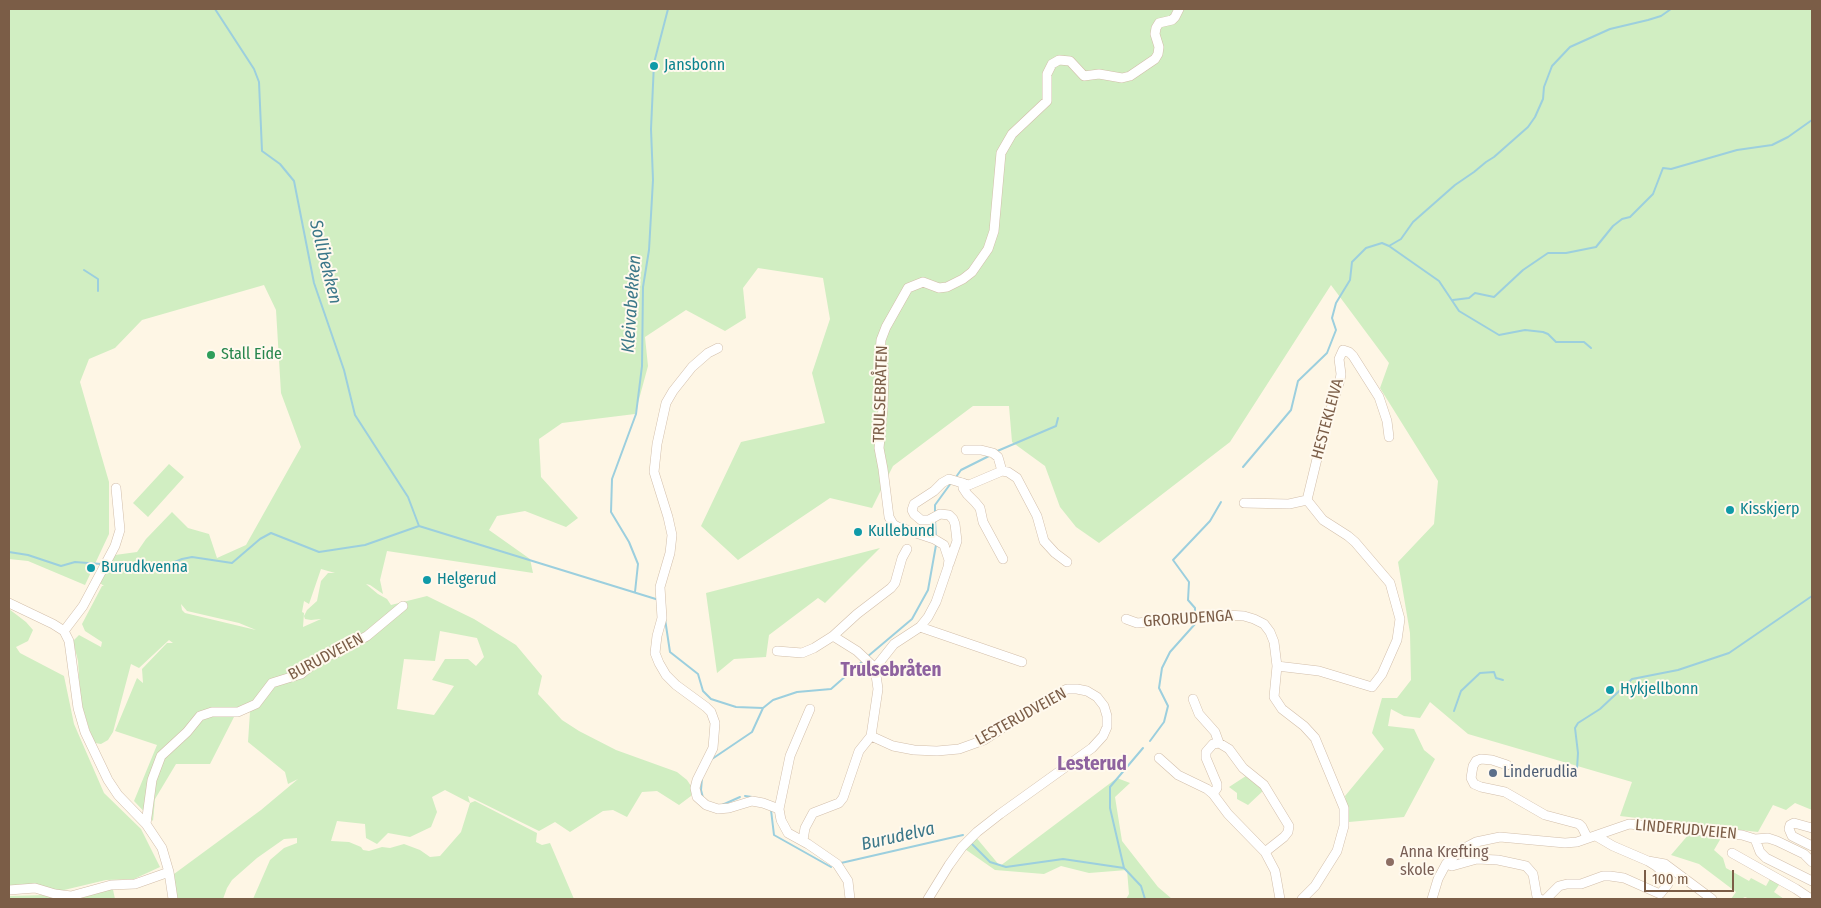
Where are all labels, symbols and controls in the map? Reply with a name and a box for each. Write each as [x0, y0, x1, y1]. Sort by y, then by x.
place label: Jansbonn [664, 56, 725, 76]
marker: Jansbonn [648, 60, 660, 72]
water label: Sollibekken [304, 218, 346, 306]
water label: Kleivabekken [618, 254, 646, 354]
place label: Stall Eide [221, 345, 282, 365]
street label: TRULSEBRÅTEN [870, 345, 892, 443]
marker: Stall Eide [205, 349, 217, 361]
street label: HESTEKLEIVA [1308, 376, 1348, 462]
place label: Kisskjerp [1740, 500, 1799, 520]
marker: Kisskjerp [1724, 504, 1736, 516]
place label: Kullebund [868, 522, 935, 542]
marker: Kullebund [852, 526, 864, 538]
place label: Burudkvenna [101, 558, 188, 578]
marker: Burudkvenna [85, 562, 97, 574]
place label: Helgerud [437, 570, 497, 590]
marker: Helgerud [421, 574, 433, 586]
street label: GRORUDENGA [1142, 606, 1234, 632]
street label: BURUDVEIEN [285, 629, 367, 685]
district label: Trulsebråten [841, 660, 941, 682]
place label: Hykjellbonn [1620, 680, 1698, 700]
street label: LESTERUDVEIEN [972, 684, 1070, 750]
marker: Hykjellbonn [1604, 684, 1616, 696]
district label: Lesterud [1057, 754, 1127, 776]
place label: Linderudlia [1503, 763, 1578, 783]
marker: Linderudlia [1487, 767, 1499, 779]
street label: LINDERUDVEIEN [1634, 816, 1738, 844]
water label: Burudelva [859, 818, 937, 856]
place label: Anna Krefting skole [1400, 843, 1488, 881]
marker: Anna Krefting skole [1384, 856, 1396, 868]
scale bar [1646, 860, 1736, 892]
text: 100 m [1652, 870, 1689, 888]

